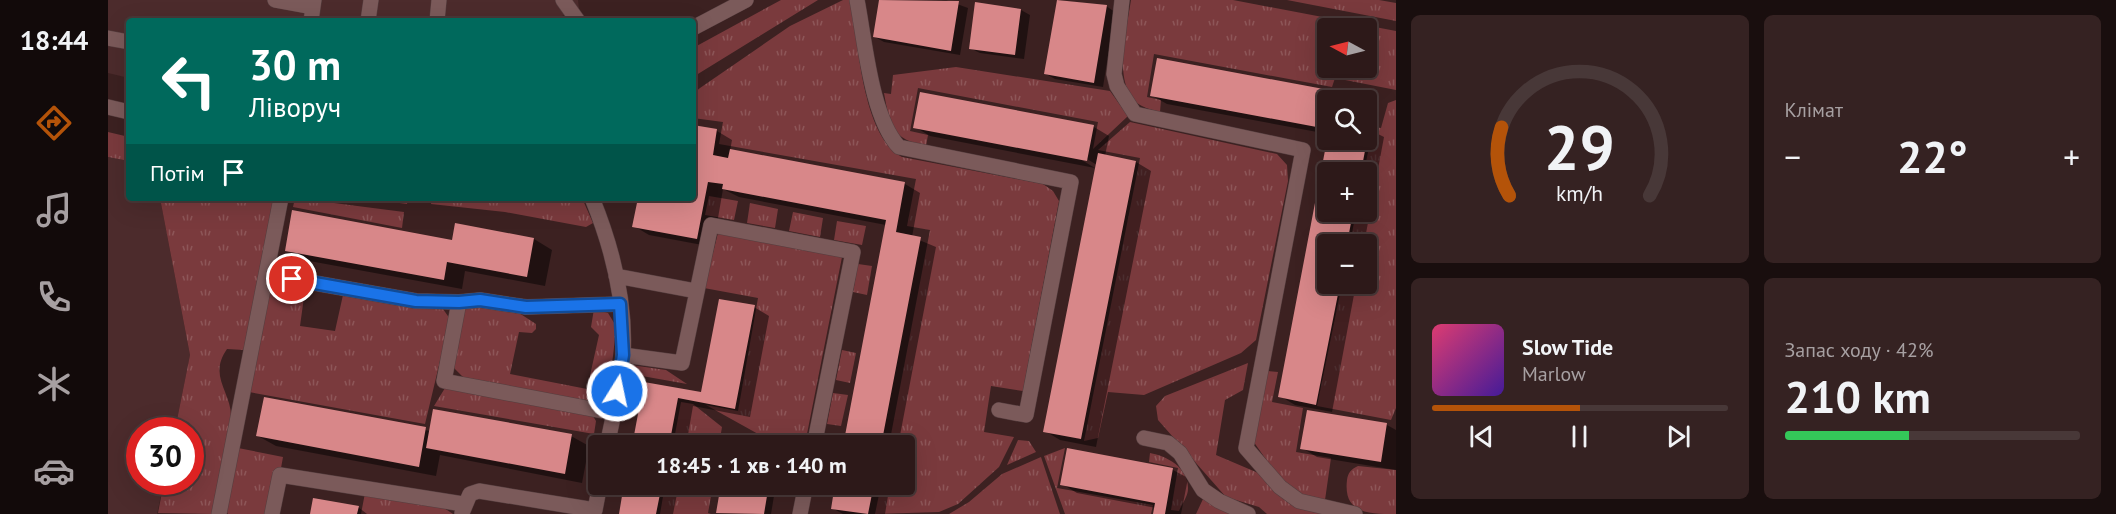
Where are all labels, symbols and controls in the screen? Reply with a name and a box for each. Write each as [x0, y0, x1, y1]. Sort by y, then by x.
north arrow [1317, 18, 1377, 78]
map controls [1317, 18, 1377, 294]
text: 18:44 [20, 23, 88, 57]
text: 30 m [249, 37, 341, 92]
icon: left [150, 42, 228, 120]
text: Ліворуч [249, 90, 341, 124]
button: search [1317, 90, 1377, 150]
text: Клімат [1785, 97, 1843, 123]
icon: directions [33, 102, 75, 144]
text: 29 [1544, 106, 1615, 187]
text: 22° [1897, 127, 1968, 185]
text: − [1785, 135, 1801, 178]
text: + [2063, 135, 2080, 178]
icon: arrive [217, 156, 250, 189]
text: Потім [150, 159, 205, 187]
button: + [1317, 162, 1377, 222]
text: km/h [1556, 179, 1603, 207]
icon: music [33, 189, 75, 231]
button: − [1317, 234, 1377, 294]
pin [266, 253, 317, 304]
icon: arrive [275, 262, 308, 295]
icon: phone [33, 276, 75, 318]
text: Slow Tide [1522, 333, 1613, 361]
text: Запас ходу · 42% [1785, 337, 1933, 363]
position arrow [585, 359, 649, 423]
text: Marlow [1522, 361, 1586, 387]
icon: climate [33, 363, 75, 405]
text: 210 km [1785, 367, 1931, 425]
speed limit sign: 30 [126, 417, 204, 495]
icon: previous [1465, 420, 1498, 453]
icon: pause [1563, 420, 1596, 453]
icon: next [1662, 420, 1695, 453]
icon: car [33, 450, 75, 492]
text: 18:45 · 1 хв · 140 m [656, 451, 847, 479]

